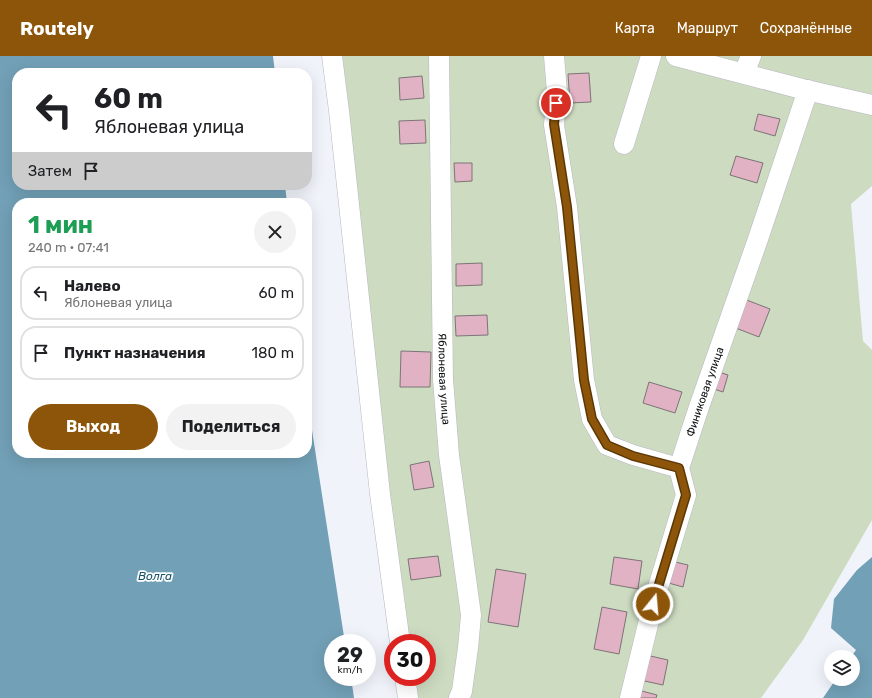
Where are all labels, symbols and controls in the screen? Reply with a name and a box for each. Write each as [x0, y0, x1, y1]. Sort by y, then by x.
text: Routely [20, 17, 94, 40]
text: Карта [615, 20, 655, 37]
text: Маршрут [677, 20, 738, 37]
text: Сохранённые [760, 20, 852, 37]
text: 60 m [94, 82, 163, 115]
icon: left [28, 84, 80, 136]
pin [539, 86, 573, 120]
icon: arrive [545, 92, 567, 114]
text: Яблоневая улица [94, 116, 244, 138]
icon: arrive [80, 160, 102, 182]
text: Затем [28, 162, 72, 180]
text: 1 мин [28, 211, 93, 239]
button: close [254, 211, 296, 253]
text: 240 m · 07:41 [28, 240, 109, 255]
text: Налево [64, 277, 121, 295]
icon: left [30, 282, 52, 304]
text: 60 m [258, 284, 294, 302]
text: Яблоневая улица [64, 295, 172, 310]
street label: Яблоневая улица [436, 333, 453, 425]
icon: arrive [30, 342, 52, 364]
text: Пункт назначения [64, 344, 206, 362]
text: 180 m [252, 344, 294, 362]
street label: Финиковая улица [683, 345, 726, 438]
button: Выход [28, 404, 158, 450]
button: Поделиться [166, 404, 296, 450]
water label: Волга [138, 569, 172, 583]
position arrow [632, 583, 674, 625]
speed limit sign: 30 [384, 634, 436, 686]
text: 29 [337, 643, 363, 667]
map controls [824, 650, 860, 686]
button: layers [824, 650, 860, 686]
text: km/h [338, 664, 362, 676]

